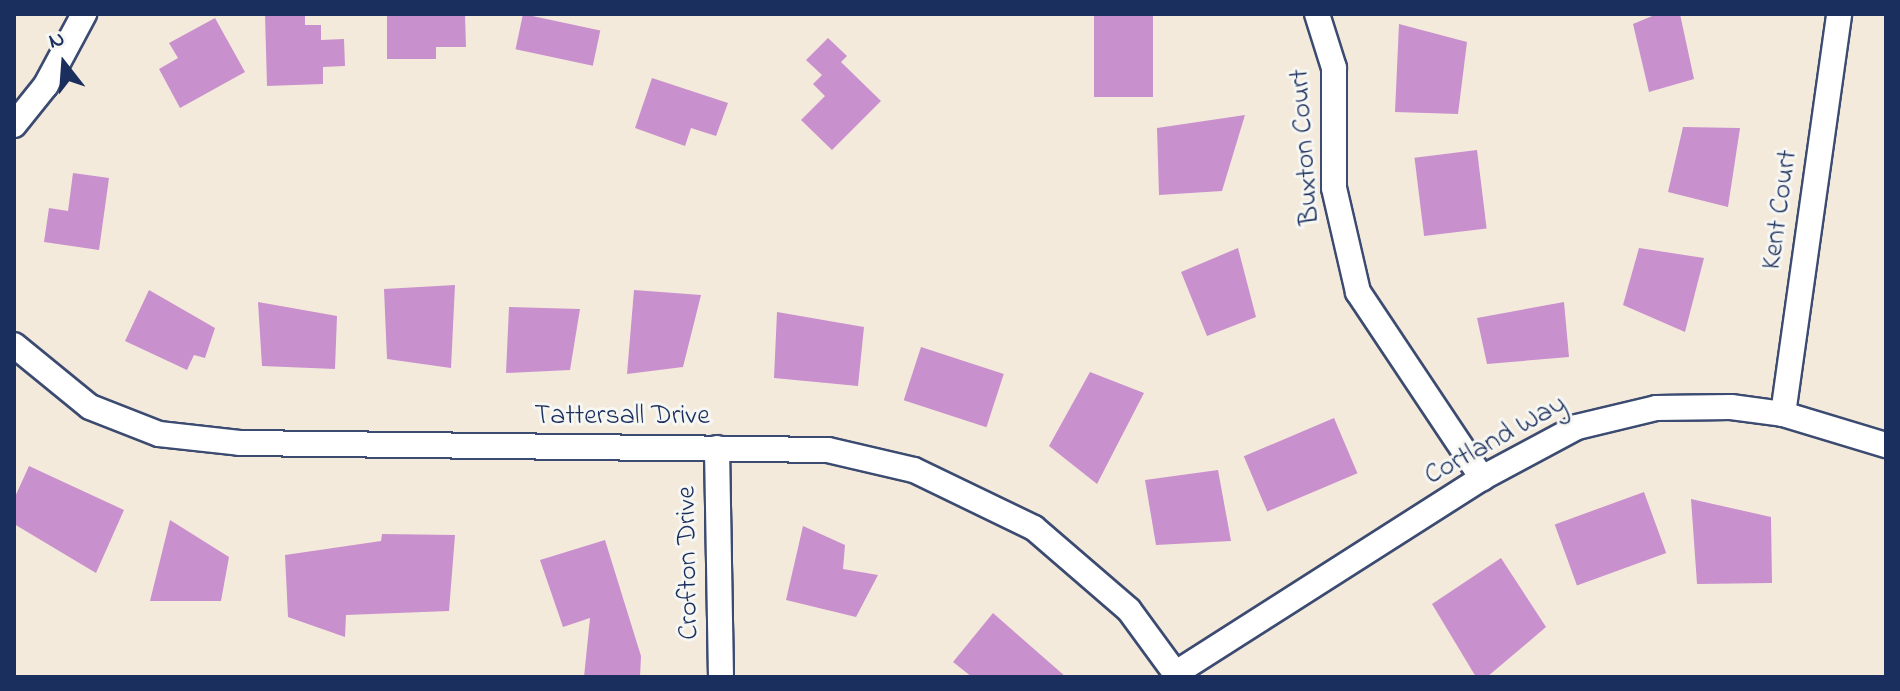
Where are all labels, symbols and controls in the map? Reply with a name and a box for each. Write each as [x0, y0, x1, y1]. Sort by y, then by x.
north arrow [24, 24, 104, 104]
text: N [45, 24, 69, 59]
street label: Buxton Court [1284, 68, 1328, 226]
street label: Kent Court [1756, 148, 1806, 272]
street label: Cortland Way [1419, 388, 1573, 494]
street label: Tattersall Drive [534, 400, 710, 434]
street label: Crofton Drive [671, 486, 707, 640]

